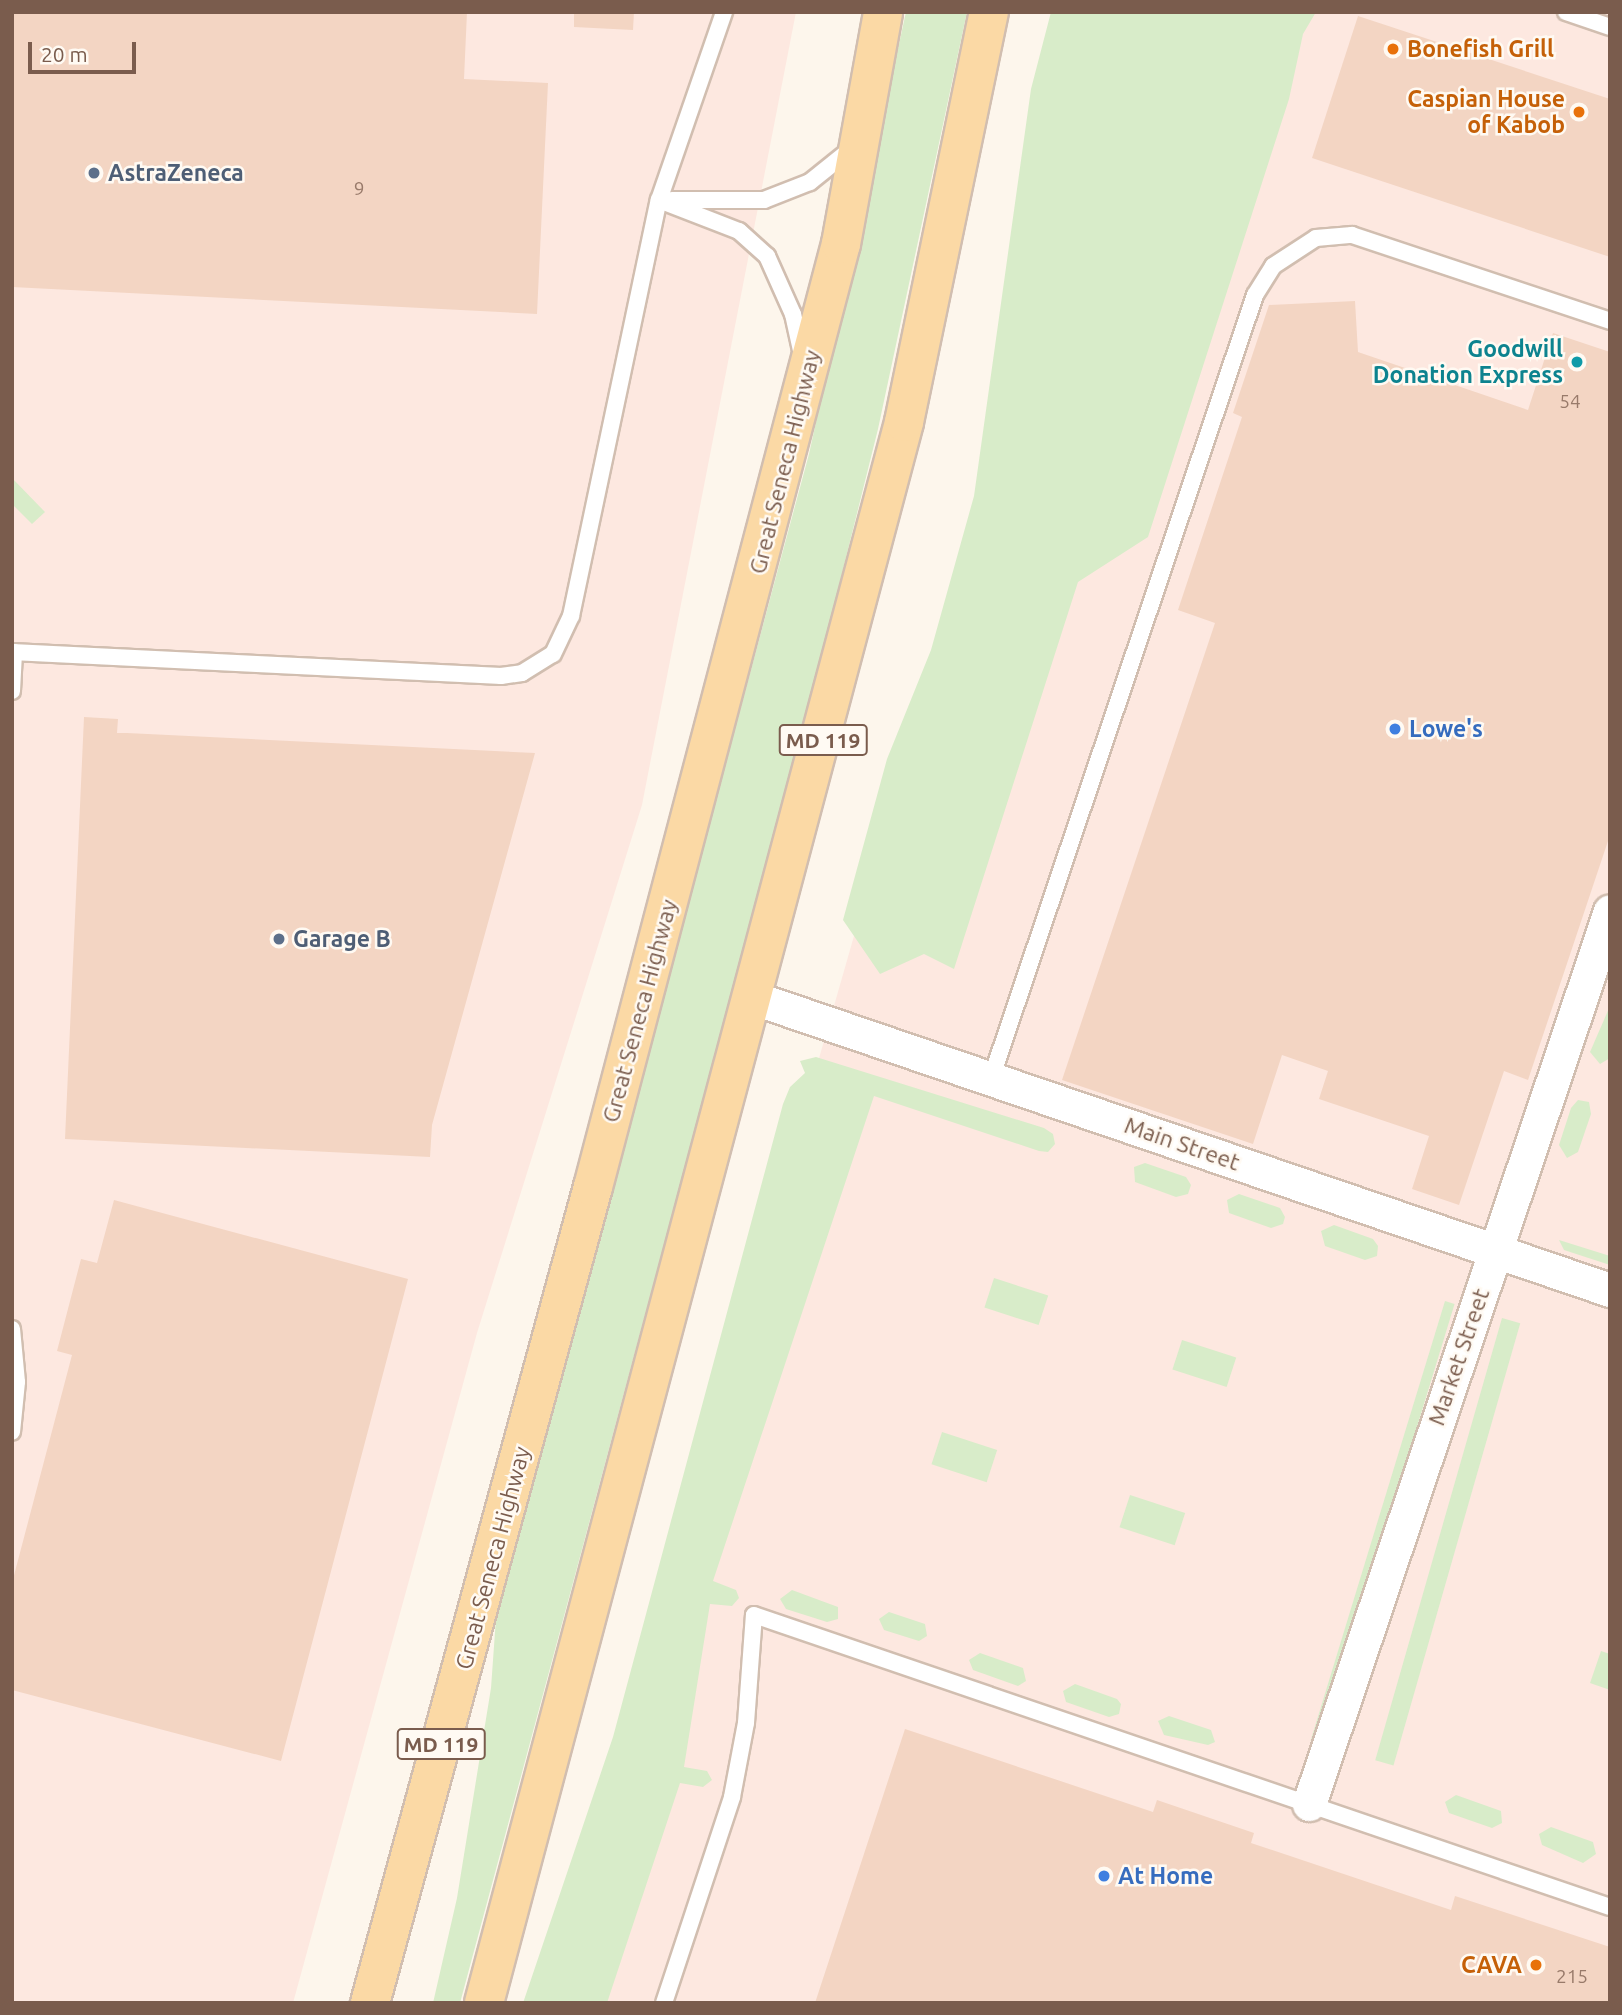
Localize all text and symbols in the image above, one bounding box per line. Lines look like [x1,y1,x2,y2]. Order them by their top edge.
scale bar [32,28,140,72]
place label: Bonefish Grill [1407,35,1554,63]
marker: Bonefish Grill [1385,41,1401,57]
text: 20 m [41,42,88,66]
place label: Caspian House of Kabob [1407,85,1565,139]
marker: Caspian House of Kabob [1571,104,1587,120]
place label: AstraZeneca [108,159,244,187]
marker: AstraZeneca [86,165,102,181]
house number: 9 [354,178,364,200]
place label: Goodwill Donation Express [1373,335,1563,389]
street label: Great Seneca Highway [744,347,826,577]
marker: Goodwill Donation Express [1569,354,1585,370]
house number: 54 [1559,391,1581,413]
place label: Lowe's [1409,715,1483,743]
marker: Lowe's [1387,721,1403,737]
road number: MD 119 [778,722,868,758]
street label: Great Seneca Highway [597,896,683,1126]
place label: Garage B [293,925,391,953]
marker: Garage B [271,931,287,947]
street label: Main Street [1121,1111,1243,1177]
street label: Market Street [1423,1285,1495,1429]
street label: Great Seneca Highway [450,1443,536,1673]
road number: MD 119 [396,1726,486,1762]
place label: At Home [1118,1862,1213,1890]
marker: At Home [1096,1868,1112,1884]
place label: CAVA [1461,1951,1522,1979]
marker: CAVA [1528,1957,1544,1973]
house number: 215 [1556,1966,1588,1988]

